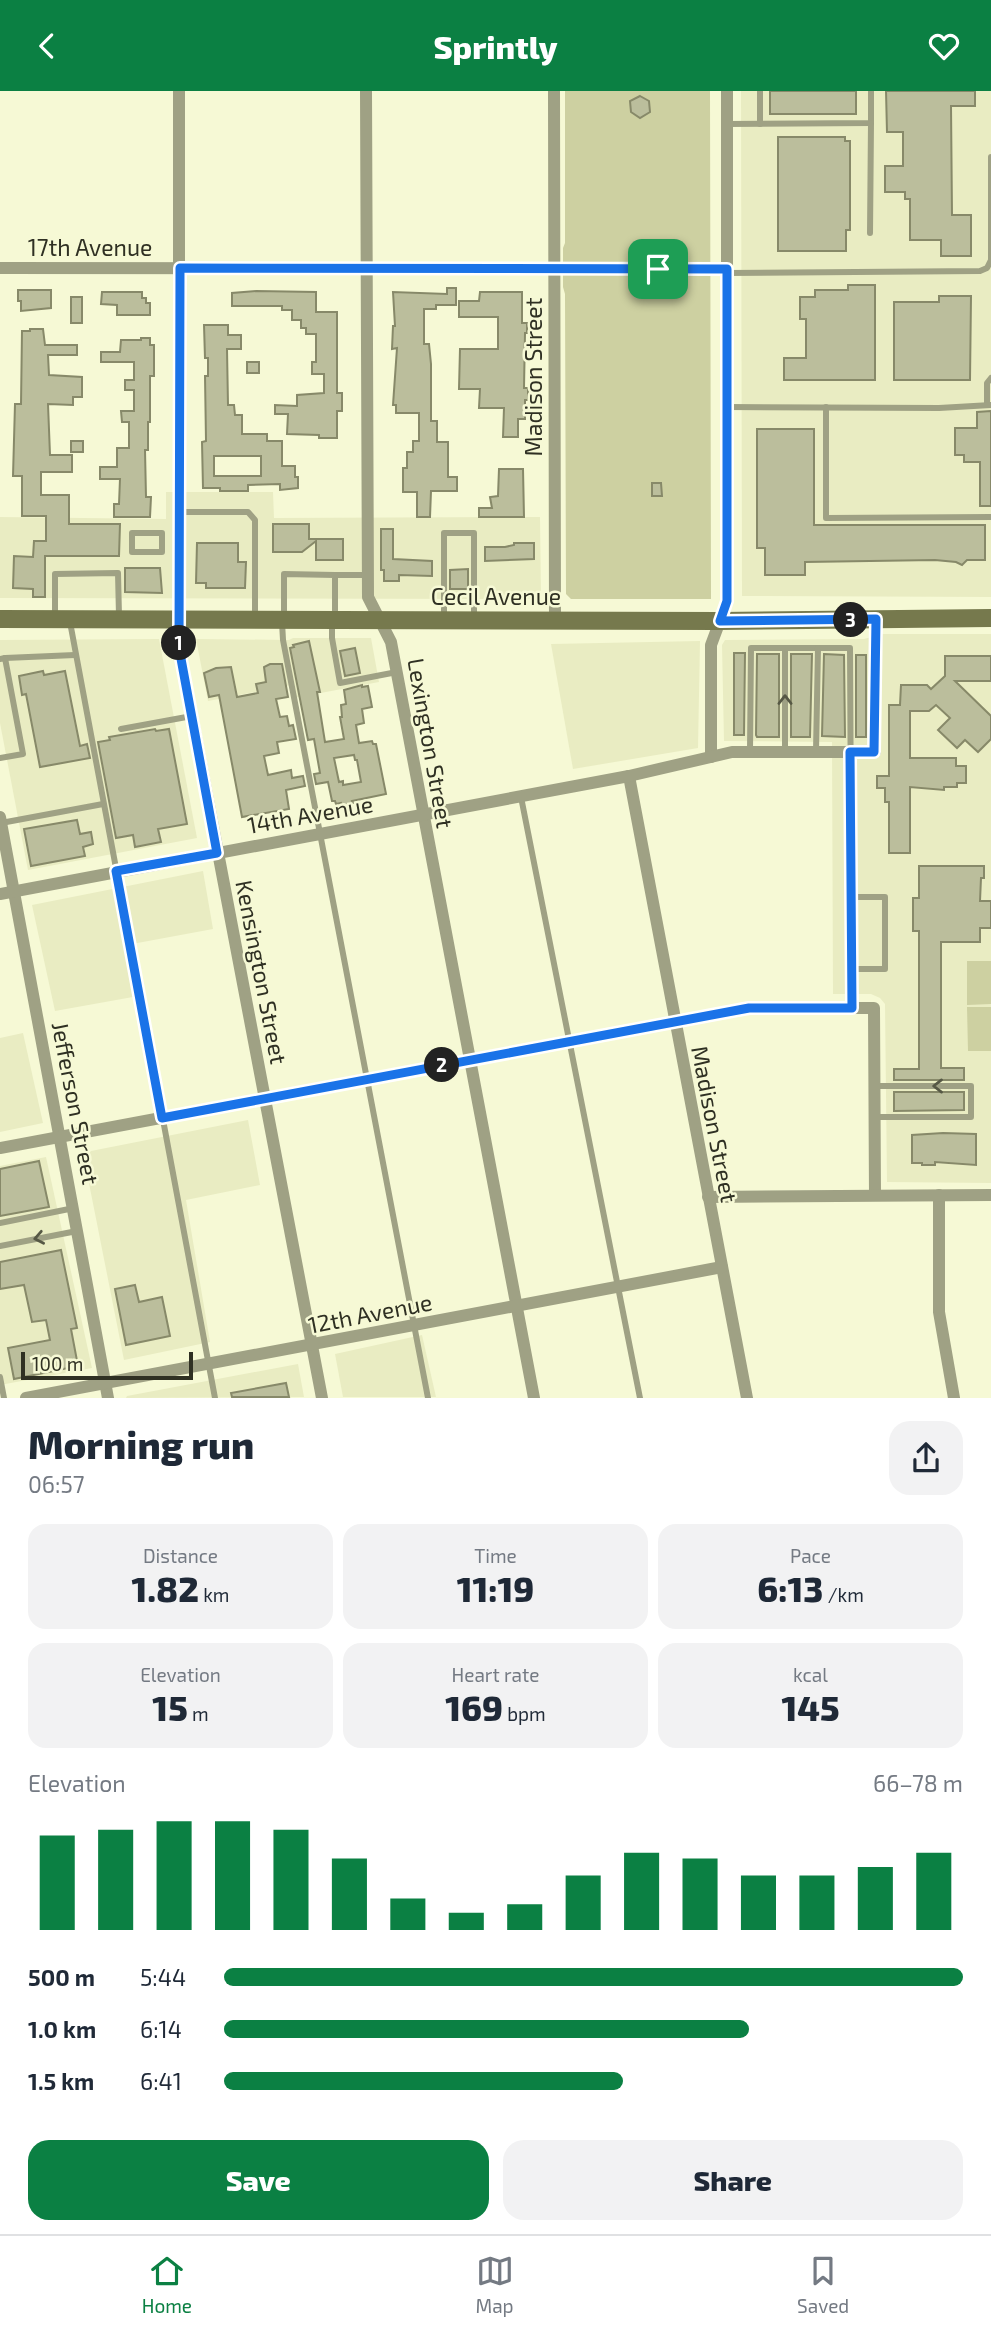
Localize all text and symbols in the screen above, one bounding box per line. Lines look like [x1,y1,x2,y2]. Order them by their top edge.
icon: back [28,27,66,65]
text: Sprintly [433,27,558,65]
icon: heart [925,27,963,65]
street label: 17th Avenue [28,233,152,261]
pin [628,239,688,299]
icon: arrive [639,250,677,288]
street label: Madison Street [519,297,547,456]
street label: Cecil Avenue [431,582,561,610]
pin: 3 [834,603,868,637]
text: 3 [845,608,856,631]
pin: 1 [162,625,196,661]
text: 1 [174,631,183,654]
street label: Lexington Street [402,656,460,831]
one-way arrow [777,694,793,705]
street label: 14th Avenue [245,789,375,839]
street label: Kensington Street [230,878,294,1067]
street label: Jefferson Street [47,1019,106,1187]
street label: Madison Street [686,1043,744,1205]
pin: 2 [424,1047,460,1083]
text: 2 [436,1053,447,1076]
one-way arrow [933,1078,943,1094]
one-way arrow [33,1230,45,1245]
street label: 12th Avenue [306,1287,434,1339]
scale bar [21,1349,192,1380]
text: 100 m [32,1352,83,1375]
text: Morning run [28,1421,254,1467]
button: share [889,1421,963,1495]
text: 06:57 [28,1470,85,1498]
text: Distance [143,1544,218,1567]
text: Time [474,1544,517,1567]
text: Pace [790,1544,831,1567]
text: 1.82 [132,1567,199,1609]
text: 11:19 [457,1567,534,1609]
text: 6:13 [757,1567,823,1609]
text: km [199,1583,229,1606]
text: /km [823,1583,864,1606]
text: Elevation [140,1663,221,1686]
text: Heart rate [452,1663,539,1686]
text: kcal [793,1663,828,1686]
text: 15 [152,1686,188,1728]
text: 169 [445,1686,503,1728]
text: 145 [781,1686,840,1728]
text: m [188,1702,209,1725]
text: bpm [503,1702,546,1725]
text: Elevation [28,1769,126,1797]
text: 66–78 m [873,1769,963,1797]
text: 500 m [28,1963,95,1991]
text: 5:44 [140,1963,186,1991]
text: 1.0 km [28,2015,96,2043]
text: 6:14 [140,2015,182,2043]
text: 1.5 km [28,2067,94,2095]
text: 6:41 [140,2067,182,2095]
button: Save [28,2140,489,2220]
button: Share [503,2140,963,2220]
tab: Home [142,2252,192,2317]
tab: Map [476,2252,514,2317]
tab: Saved [797,2252,849,2317]

